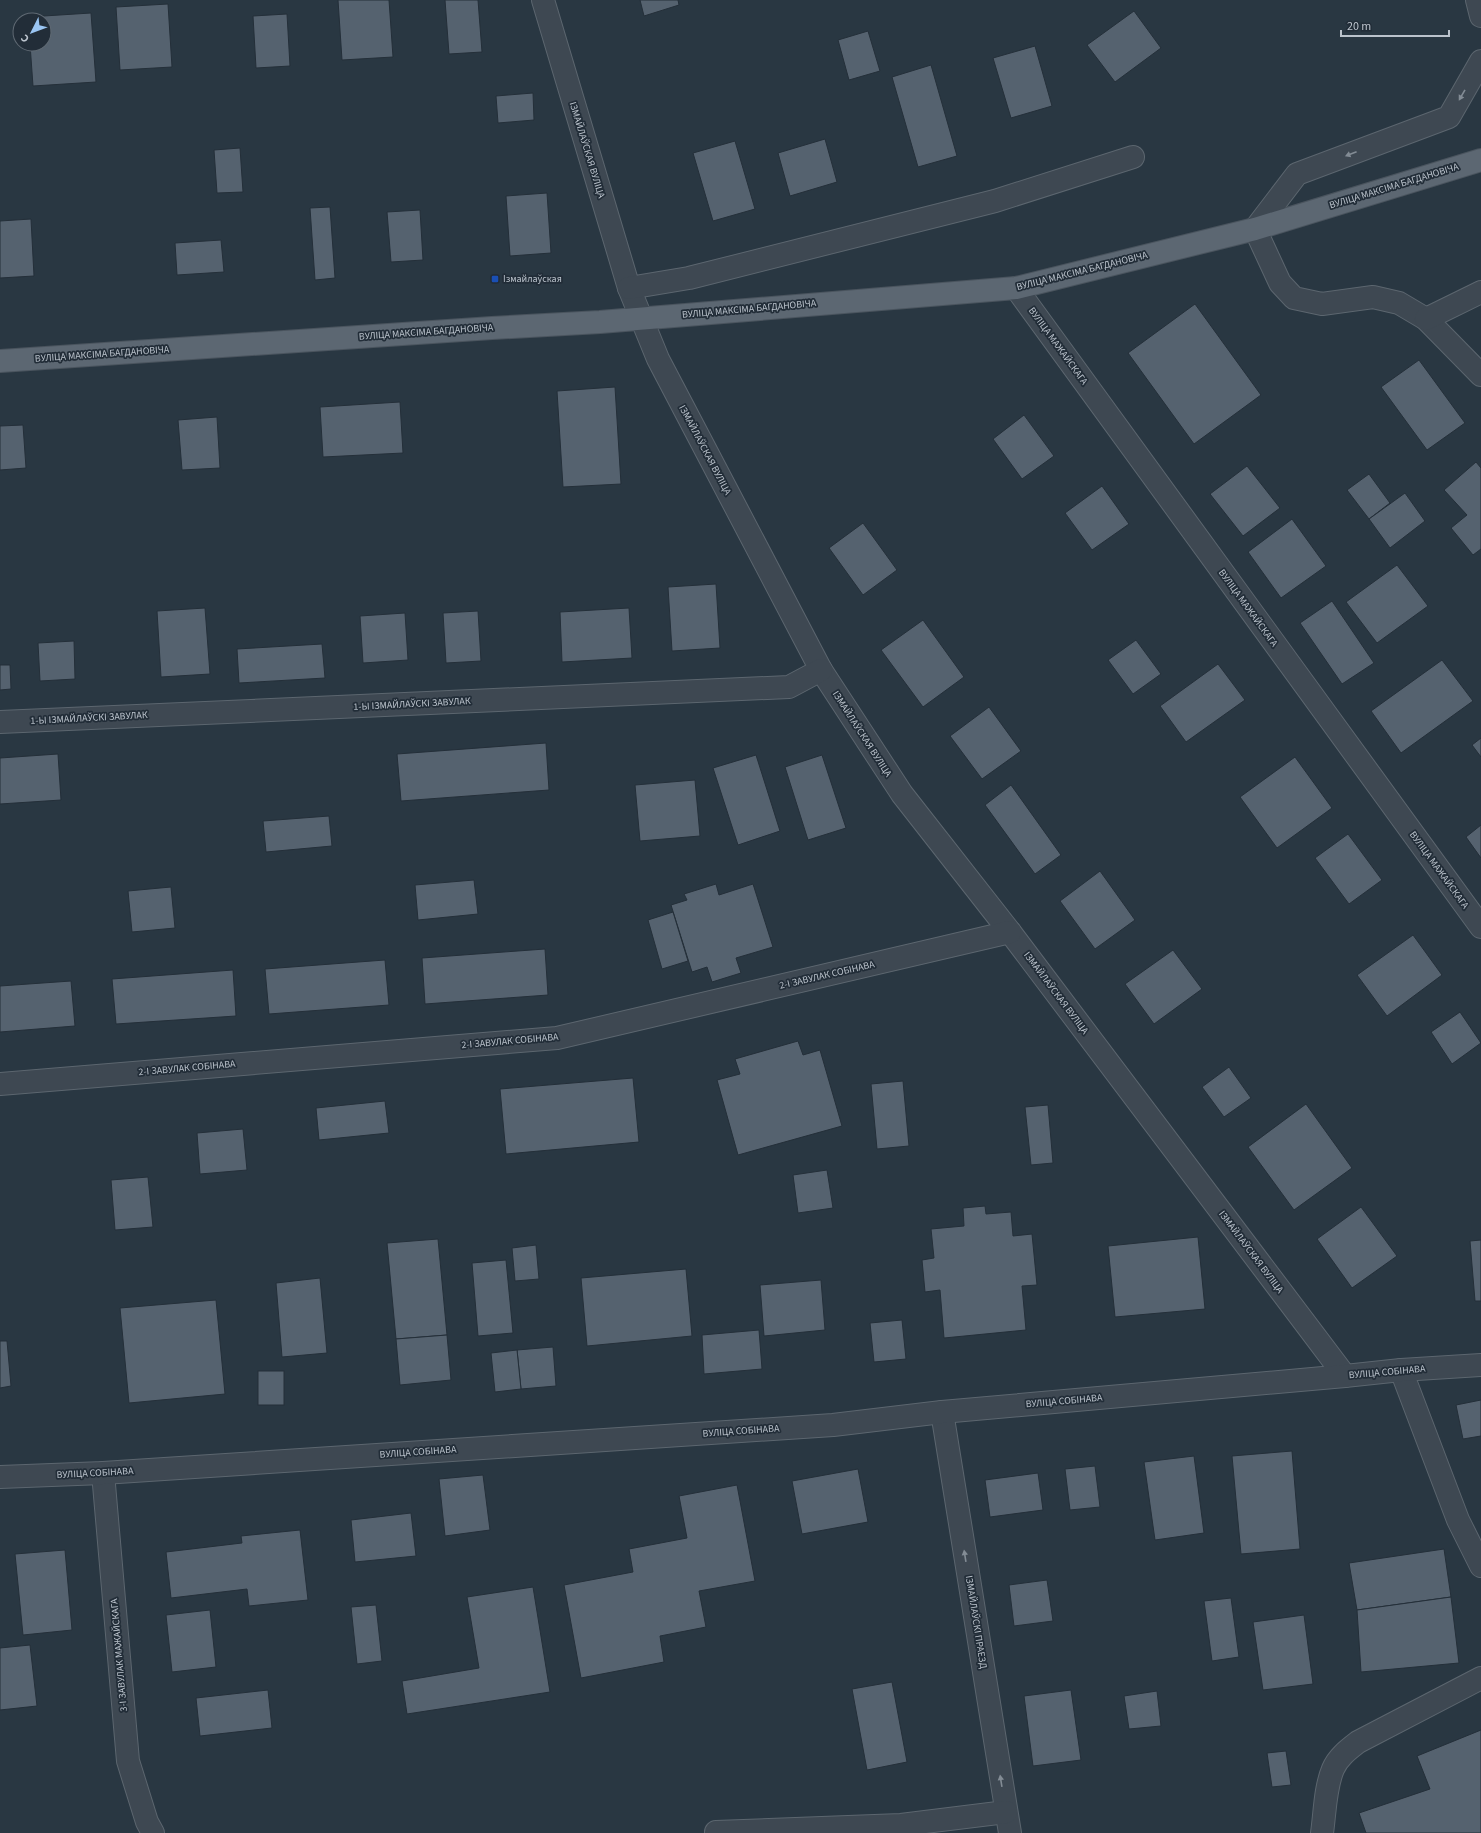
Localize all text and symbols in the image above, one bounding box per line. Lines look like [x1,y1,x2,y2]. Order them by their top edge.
north arrow [12,12,52,52]
scale bar [1341,12,1449,38]
text: 20 m [1347,18,1371,35]
text: С [17,31,33,46]
one-way arrow [1458,89,1465,101]
street label: ІЗМАЙЛАЎСКАЯ ВУЛІЦА [566,100,609,200]
one-way arrow [1345,151,1357,157]
street label: ВУЛІЦА МАКСІМА БАГДАНОВІЧА [1328,159,1461,212]
street label: ВУЛІЦА МАКСІМА БАГДАНОВІЧА [1015,248,1150,294]
place label: Ізмайлаўская [503,272,562,286]
marker: Ізмайлаўская [490,274,500,284]
street label: ВУЛІЦА МАКСІМА БАГДАНОВІЧА [681,296,817,322]
street label: ВУЛІЦА МАЖАЙСКАГА [1025,304,1091,388]
street label: ВУЛІЦА МАКСІМА БАГДАНОВІЧА [358,320,494,344]
street label: ВУЛІЦА МАКСІМА БАГДАНОВІЧА [34,342,170,366]
street label: ІЗМАЙЛАЎСКАЯ ВУЛІЦА [675,402,735,498]
street label: ВУЛІЦА МАЖАЙСКАГА [1215,566,1281,650]
street label: ІЗМАЙЛАЎСКАЯ ВУЛІЦА [829,688,895,780]
street label: 1-Ы ІЗМАЙЛАЎСКІ ЗАВУЛАК [353,694,471,714]
street label: 1-Ы ІЗМАЙЛАЎСКІ ЗАВУЛАК [30,708,148,728]
street label: ВУЛІЦА МАЖАЙСКАГА [1406,828,1472,912]
street label: ІЗМАЙЛАЎСКАЯ ВУЛІЦА [1020,949,1092,1038]
street label: 2-І ЗАВУЛАК СОБІНАВА [778,957,877,993]
street label: 2-І ЗАВУЛАК СОБІНАВА [461,1030,560,1052]
street label: 2-І ЗАВУЛАК СОБІНАВА [138,1057,237,1079]
street label: ІЗМАЙЛАЎСКАЯ ВУЛІЦА [1215,1208,1287,1297]
street label: ВУЛІЦА СОБІНАВА [1348,1362,1426,1382]
street label: ВУЛІЦА СОБІНАВА [1025,1391,1103,1411]
street label: ВУЛІЦА СОБІНАВА [702,1421,780,1441]
street label: ВУЛІЦА СОБІНАВА [379,1442,457,1462]
street label: ВУЛІЦА СОБІНАВА [56,1464,134,1482]
one-way arrow [962,1550,968,1562]
street label: ІЗМАЙЛАЎСКІ ПРАЕЗД [962,1574,990,1670]
street label: 3-І ЗАВУЛАК МАЖАЙСКАГА [107,1597,131,1712]
one-way arrow [998,1775,1004,1787]

